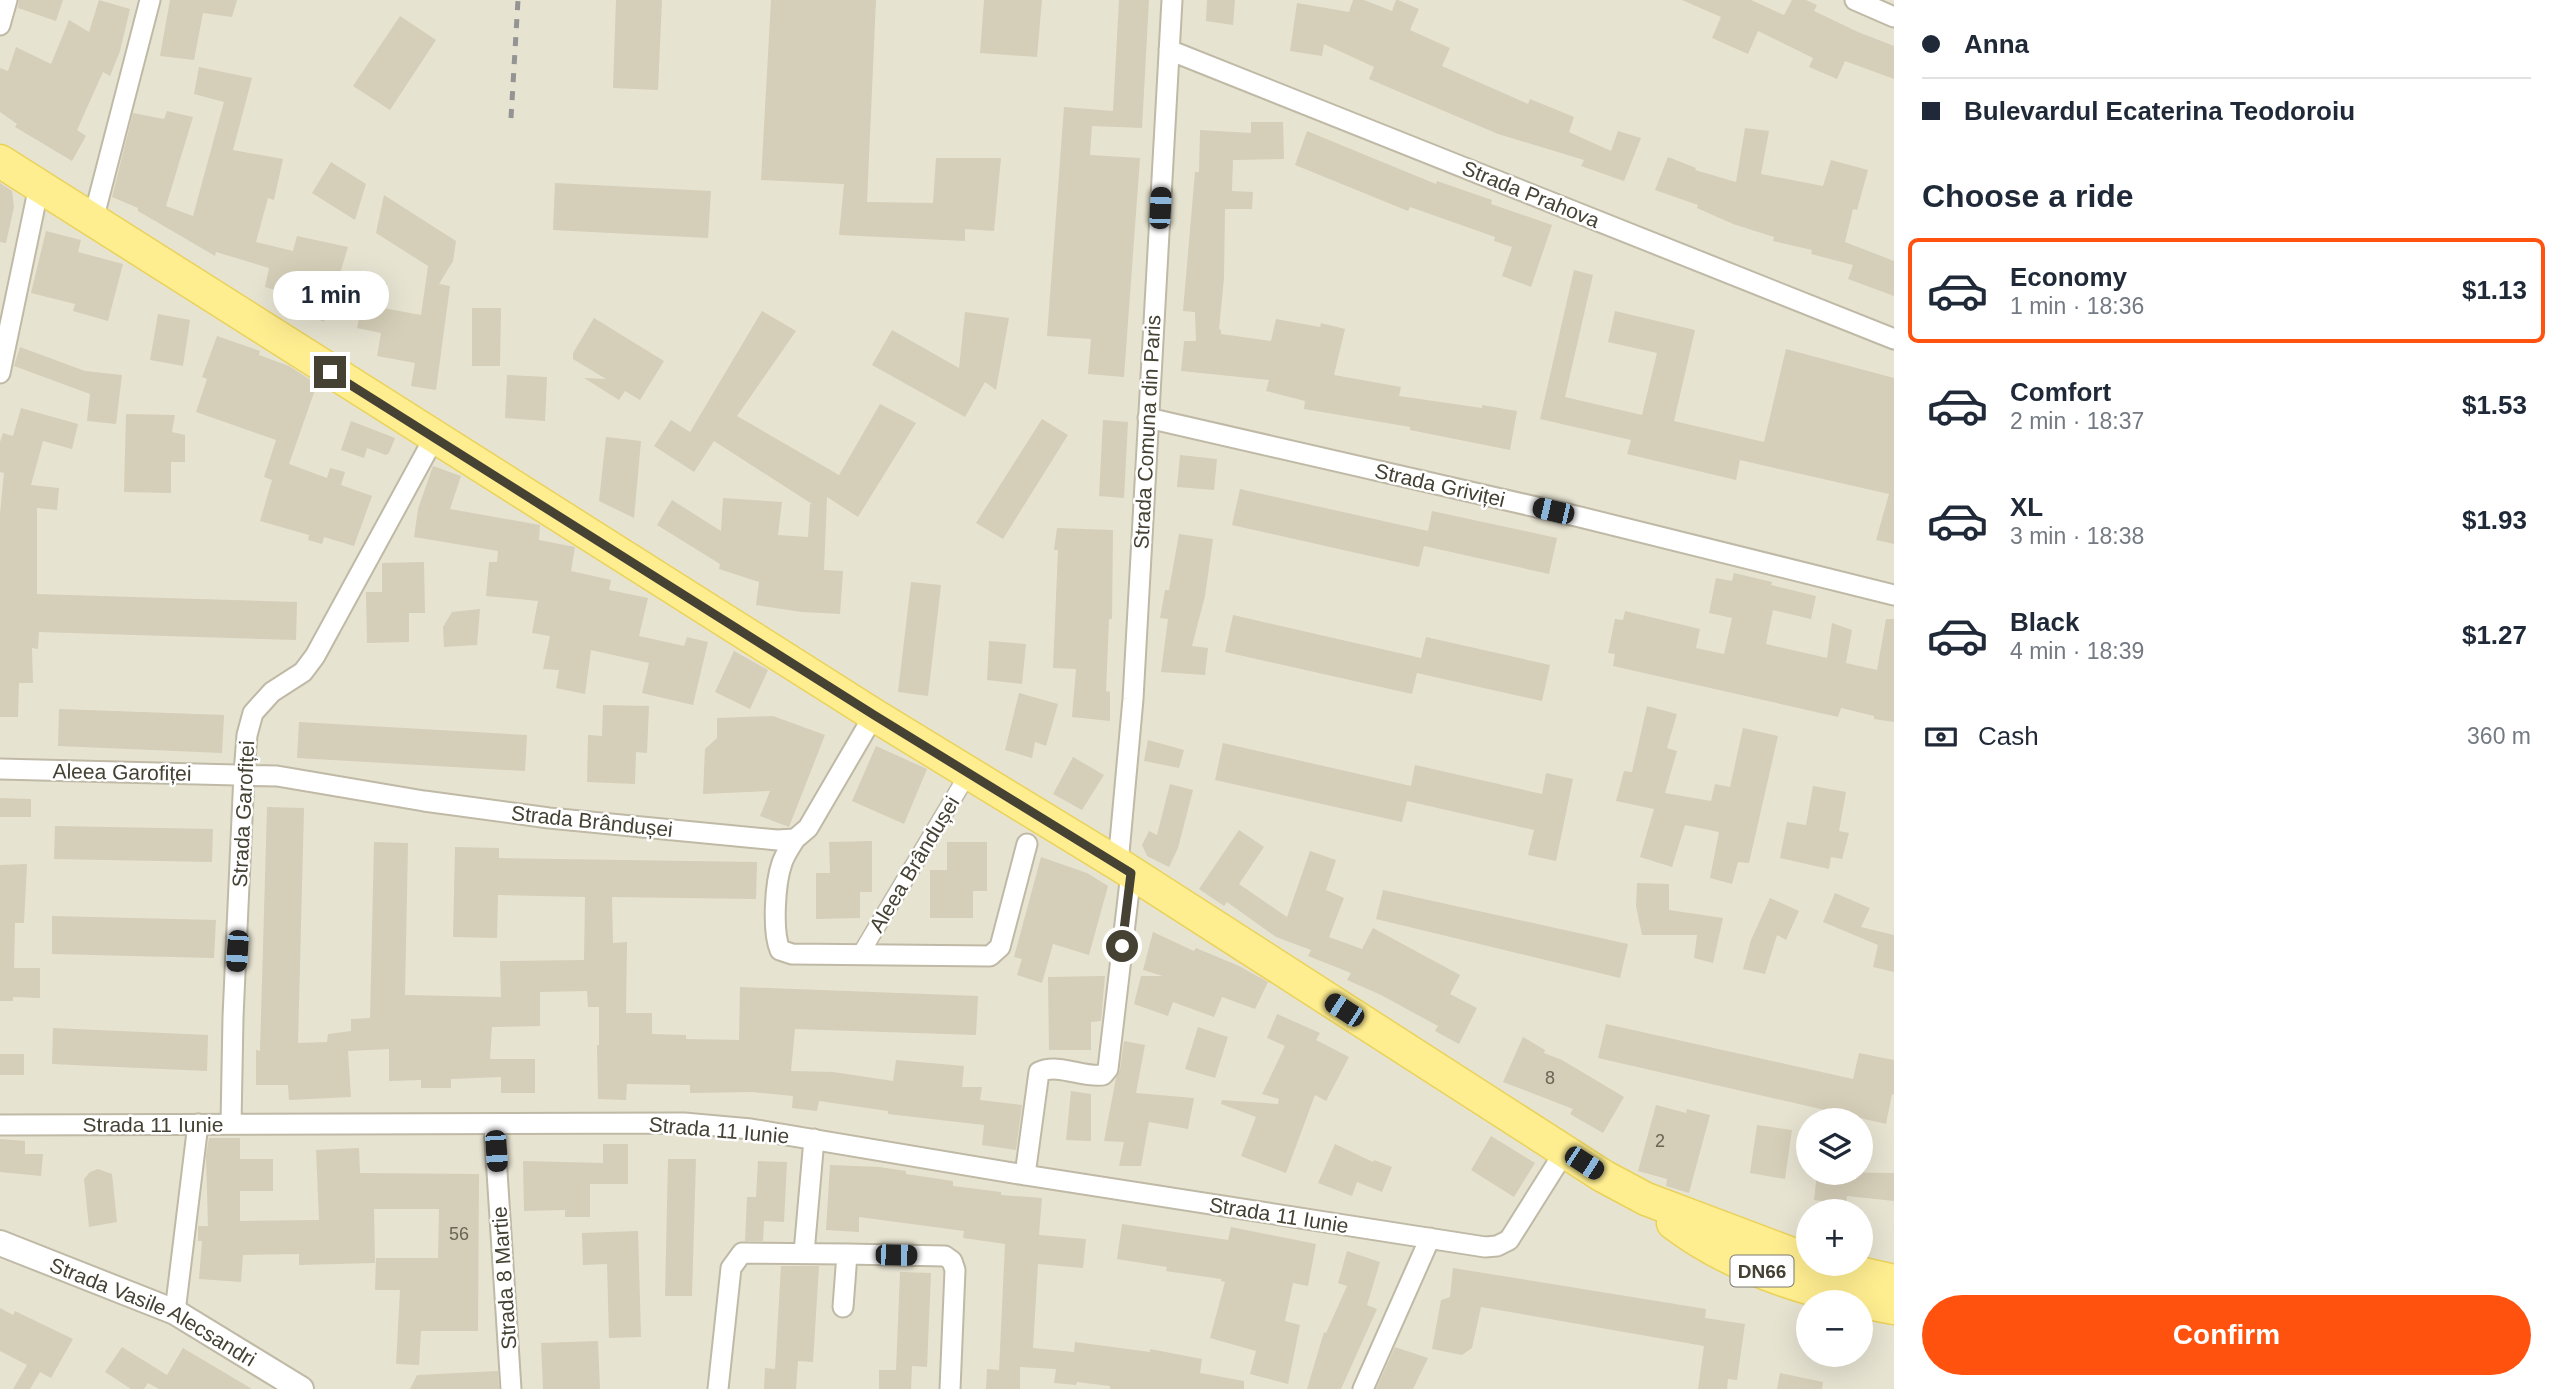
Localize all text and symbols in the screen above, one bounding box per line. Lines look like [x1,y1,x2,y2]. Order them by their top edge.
text: Anna [1964,29,2029,59]
text: Bulevardul Ecaterina Teodoroiu [1964,96,2355,126]
street label: Strada Prahova [1459,156,1603,232]
text: Choose a ride [1922,178,2134,214]
car [1149,186,1172,230]
icon: car [1926,259,1989,322]
text: Economy [2010,262,2127,292]
callout: 1 min [272,270,388,320]
text: $1.13 [2462,275,2527,305]
text: 1 min [301,282,361,308]
text: 1 min · 18:36 [2010,293,2144,319]
street label: Strada Comuna din Paris [1129,314,1165,550]
route end [314,356,346,388]
icon: car [1926,374,1989,437]
text: Comfort [2010,377,2111,407]
text: $1.53 [2462,390,2527,420]
text: 2 min · 18:37 [2010,408,2144,434]
street label: Strada Griviței [1373,459,1507,511]
icon: car [1926,489,1989,552]
text: XL [2010,492,2043,522]
car [1531,496,1576,526]
text: $1.93 [2462,505,2527,535]
text: 3 min · 18:38 [2010,523,2144,549]
icon: car [1926,604,1989,667]
text: Black [2010,607,2079,637]
text: $1.27 [2462,620,2527,650]
text: 4 min · 18:39 [2010,638,2144,664]
icon: cash [1922,718,1960,756]
text: Cash [1978,721,2039,751]
text: 360 m [2467,723,2531,749]
street label: Strada Garofiței [228,740,258,888]
street label: Aleea Garofiței [52,759,192,785]
street label: Aleea Brândușei [864,792,964,936]
street label: Strada Brândușei [510,801,674,841]
car [226,929,249,973]
route start [1106,930,1138,962]
car [1321,990,1368,1030]
house number: 8 [1545,1068,1555,1088]
map controls [1796,1108,1873,1367]
button: layers [1796,1108,1873,1185]
street label: Strada 11 Iunie [648,1112,790,1148]
street label: Strada 11 Iunie [83,1113,223,1136]
car [485,1129,508,1173]
house number: 2 [1655,1131,1665,1151]
car [1561,1143,1608,1183]
street label: Strada 11 Iunie [1208,1193,1350,1237]
button: + [1796,1199,1873,1276]
street label: Strada 8 Martie [488,1206,520,1350]
house number: 56 [449,1224,469,1244]
car [875,1244,918,1266]
street label: Strada Vasile Alecsandri [47,1252,260,1370]
road number: DN66 [1730,1256,1794,1287]
button: − [1796,1290,1873,1367]
button: Confirm [1922,1295,2531,1375]

